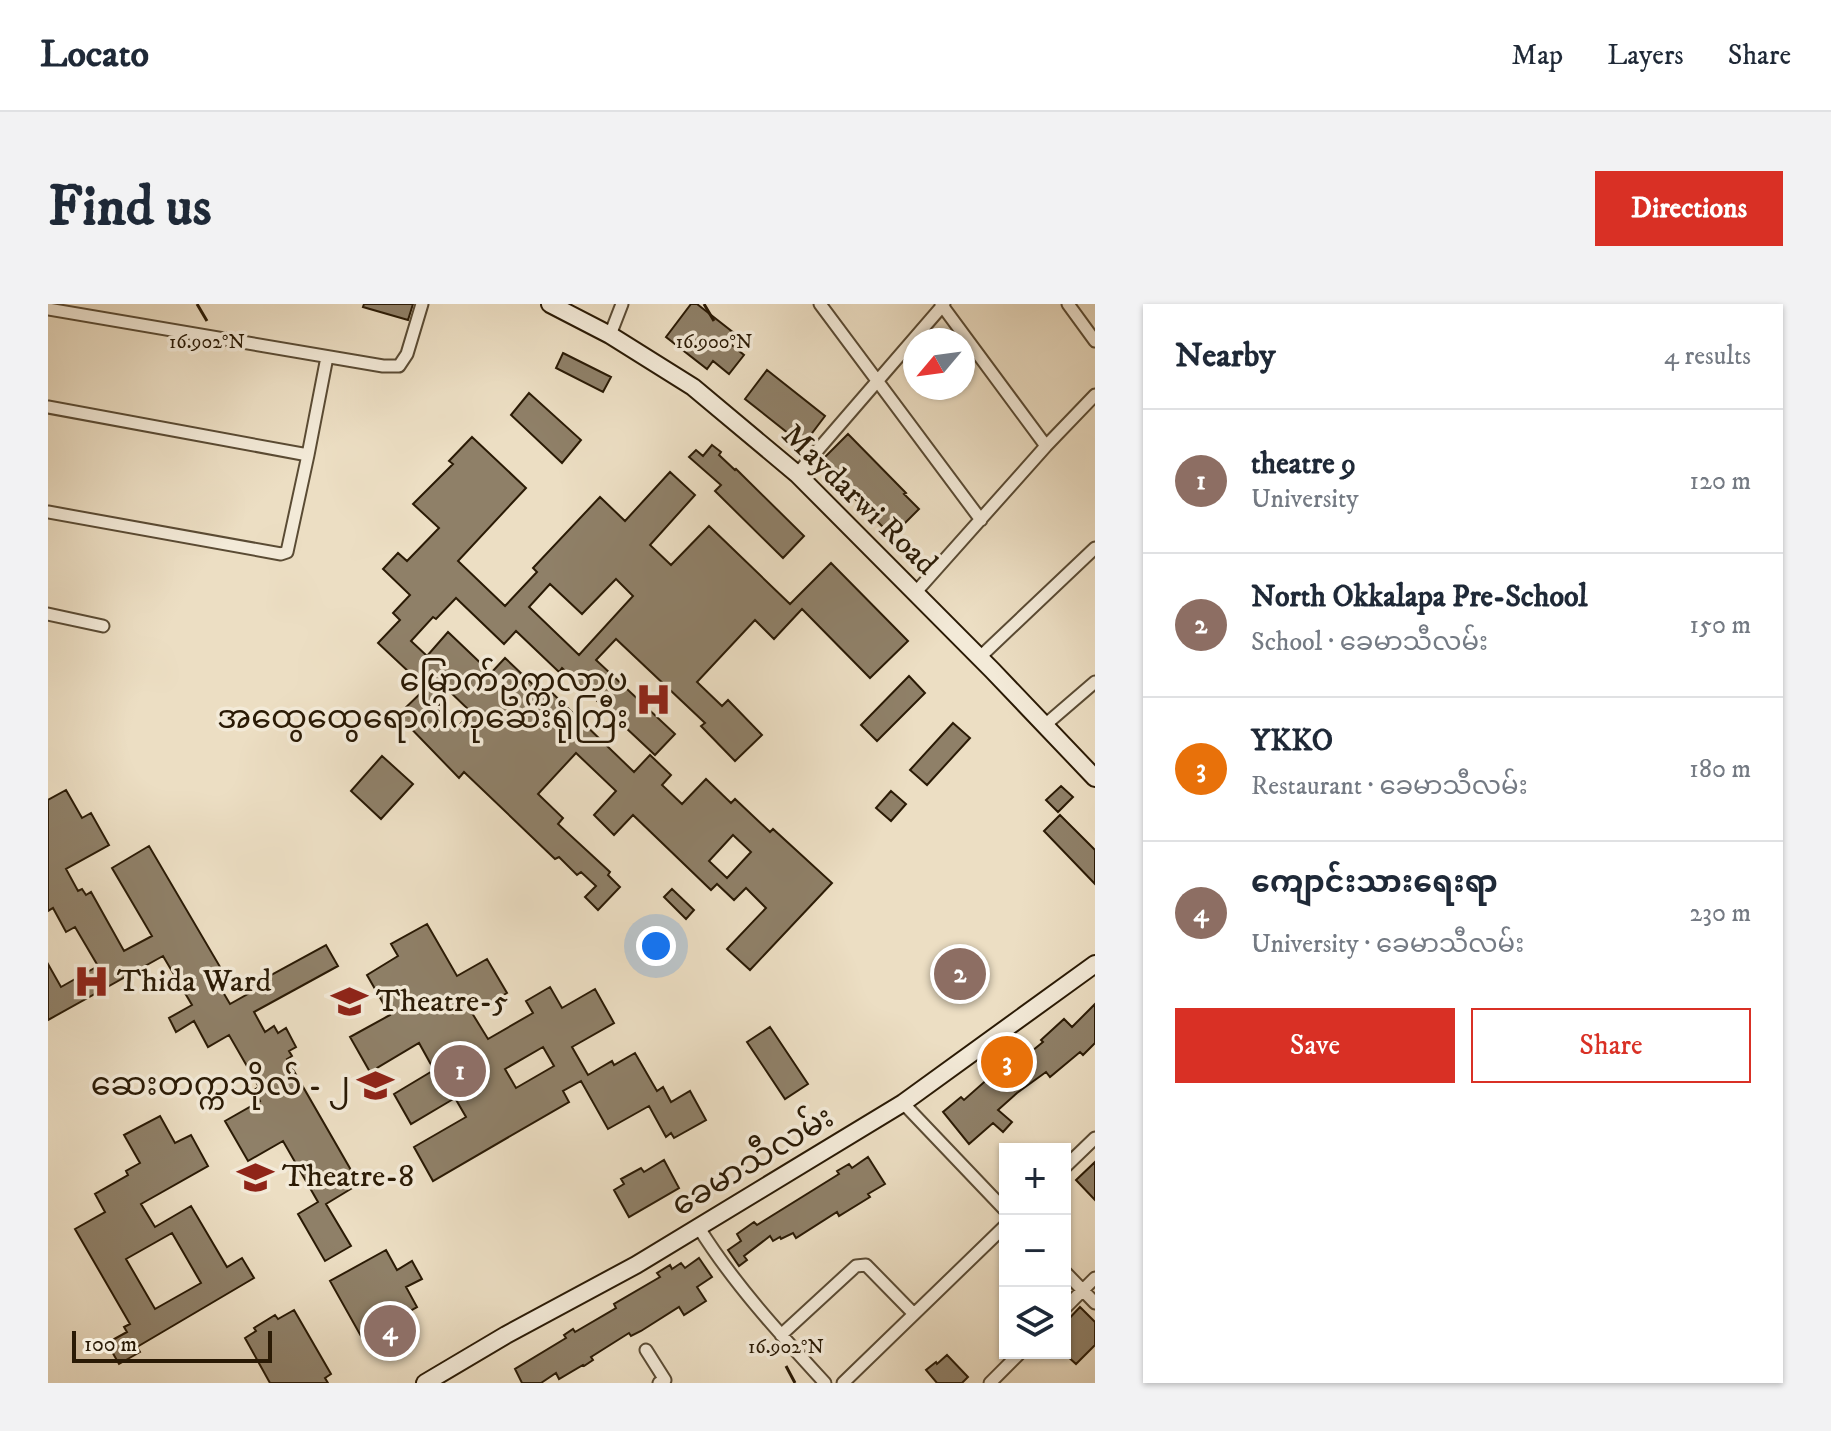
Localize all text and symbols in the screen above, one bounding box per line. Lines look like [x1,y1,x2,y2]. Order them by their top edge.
text: Locato [40,31,149,79]
text: Map [1512,38,1563,73]
text: Layers [1607,38,1684,73]
text: Share [1728,38,1791,73]
button: Directions [1595,171,1783,246]
text: Find us [48,173,212,243]
north arrow [903,328,975,400]
text: 16.902°N [169,330,245,355]
text: 16.900°N [676,330,752,355]
text: Nearby [1175,335,1276,377]
text: 4 results [1664,340,1751,373]
street label: Maydarwi Road [773,416,945,584]
text: theatre 9 [1251,446,1356,483]
text: 1 [1196,465,1206,498]
text: 120 m [1690,465,1751,498]
text: University [1251,483,1359,516]
text: North Okkalapa Pre-School [1251,579,1588,616]
text: 2 [1195,609,1207,642]
text: 150 m [1690,609,1751,642]
text: School · ခေမာသီလမ်း [1251,626,1488,659]
place label: မြောက်ဥက္ကလာပ အထွေထွေရောဂါကုဆေးရုံကြီး [217,657,628,743]
hospital icon: မြောက်ဥက္ကလာပ အထွေထွေရောဂါကုဆေးရုံကြီး [635,681,673,719]
text: YKKO [1251,723,1333,760]
text: 3 [1196,753,1206,786]
text: 180 m [1689,753,1751,786]
text: Restaurant · ခေမာသီလမ်း [1251,770,1528,803]
text: ကျောင်းသားရေးရာ [1251,865,1498,902]
text: 4 [1194,897,1208,930]
text: 230 m [1689,897,1751,930]
your location [636,926,676,966]
text: University · ခေမာသီလမ်း [1251,928,1524,961]
pin: 2 [934,944,986,1004]
place label: Thida Ward [117,962,272,1002]
hospital icon: Thida Ward [72,963,110,1001]
place label: Theatre-5 [376,982,508,1022]
school or university icon: Theatre-5 [331,983,369,1021]
button: Save [1175,1008,1455,1083]
button: Share [1471,1008,1751,1083]
pin: 3 [981,1032,1033,1092]
pin: 1 [434,1041,486,1101]
place label: ဆေးတက္ကသိုလ် - ၂ [91,1061,350,1110]
school or university icon: ဆေးတက္ကသိုလ် - ၂ [357,1067,395,1105]
street label: ခေမာသီလမ်း [662,1094,841,1226]
map controls [999,1143,1071,1359]
button: + [999,1143,1071,1215]
place label: Theatre-8 [282,1157,414,1197]
school or university icon: Theatre-8 [237,1158,275,1196]
button: − [999,1215,1071,1287]
button: layers [999,1287,1071,1359]
pin: 4 [364,1301,416,1361]
scale bar [72,1327,272,1363]
text: 100 m [84,1331,137,1358]
text: 16.902°N [748,1335,824,1360]

